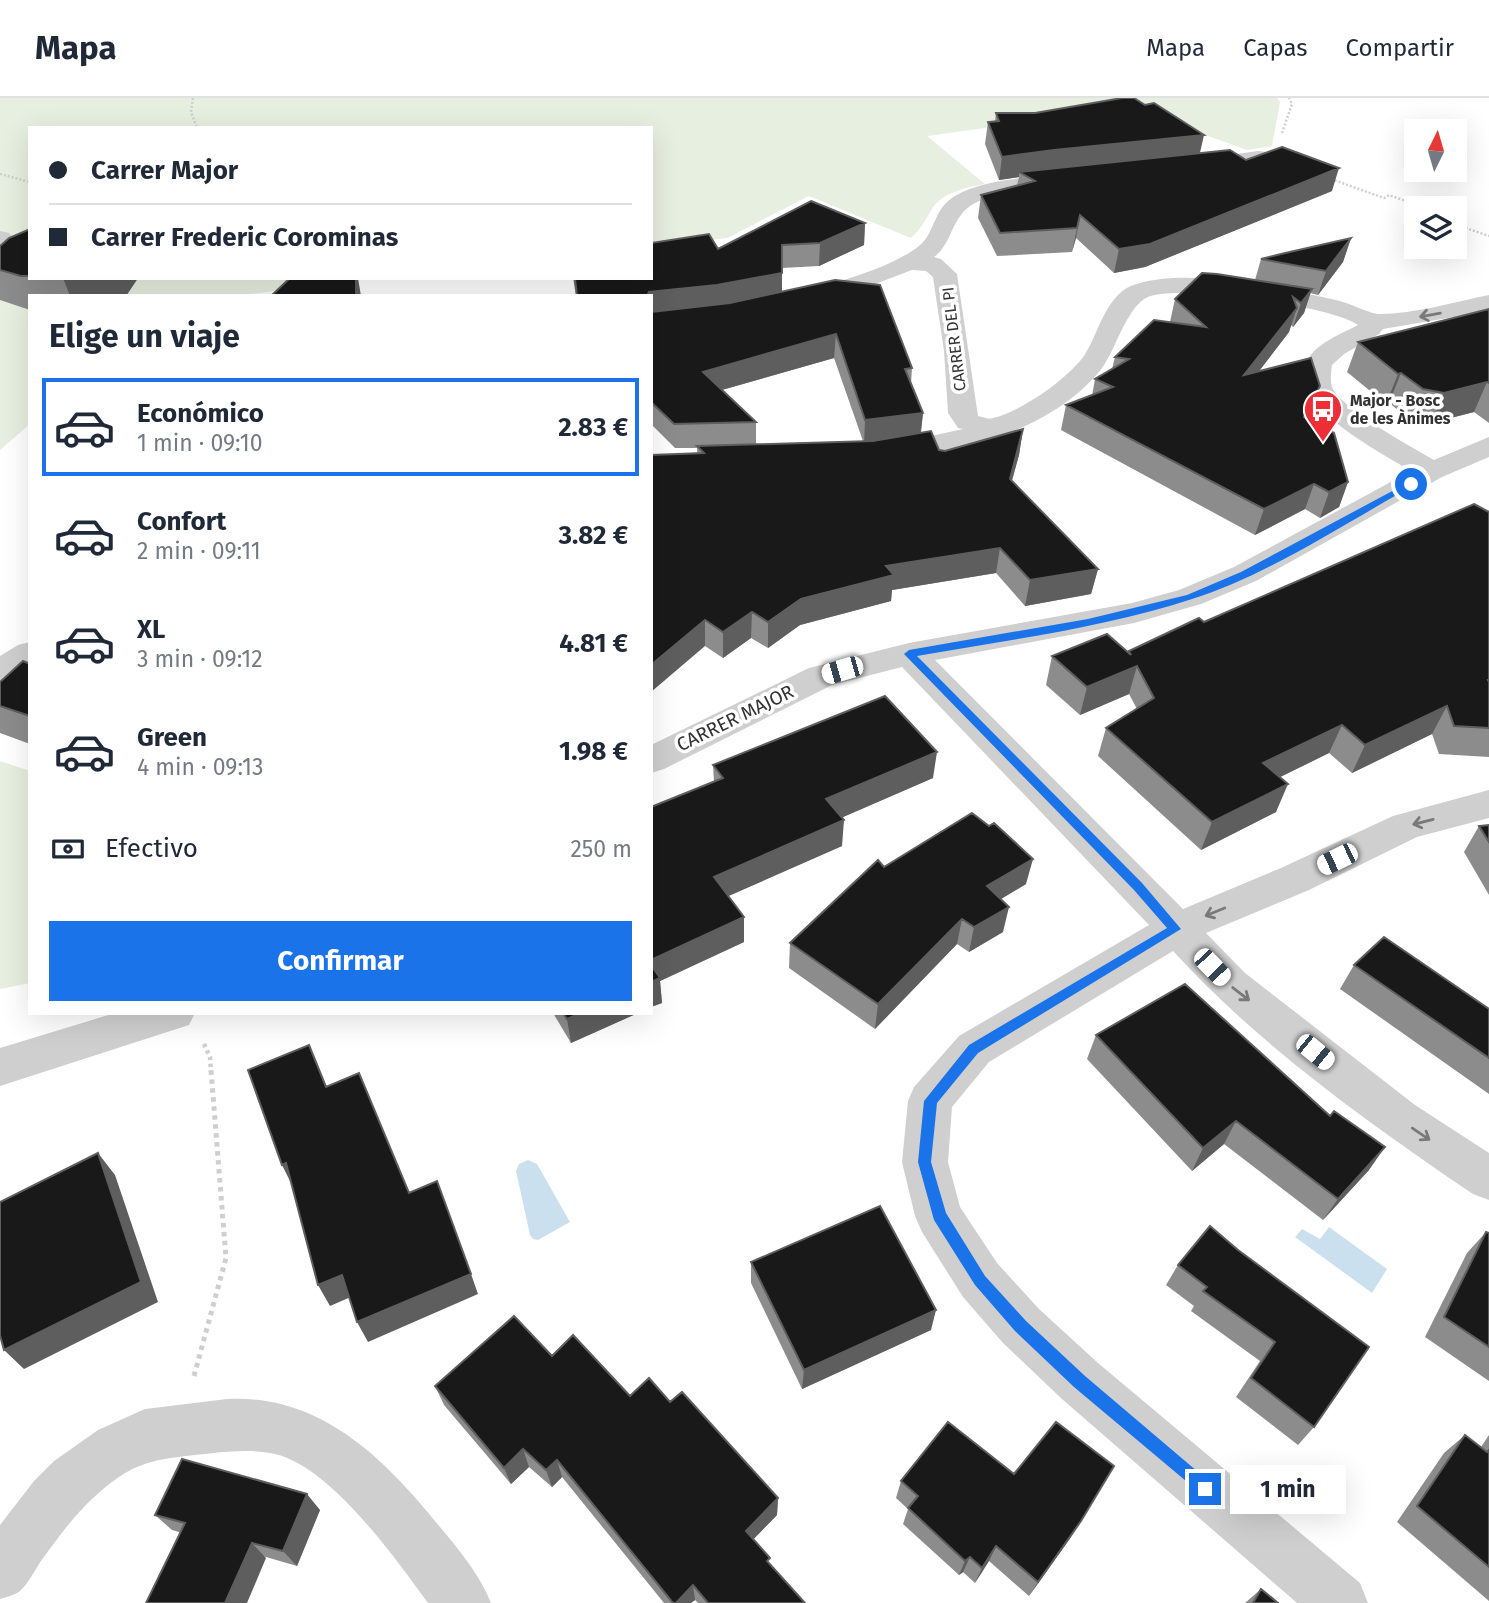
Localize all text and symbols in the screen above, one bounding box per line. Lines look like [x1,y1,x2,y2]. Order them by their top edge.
text: Mapa [35,28,116,68]
text: Mapa [1146,34,1205,62]
text: Capas [1243,34,1307,62]
text: Compartir [1345,34,1454,62]
north arrow [1404,119,1466,182]
map controls [1404,119,1467,259]
text: Carrer Major [91,155,238,186]
button: layers [1404,196,1467,259]
text: Carrer Frederic Corominas [91,222,398,253]
street label: CARRER DEL PI [938,286,970,392]
one-way arrow [1419,309,1442,322]
text: Elige un viaje [49,317,240,355]
bus stop icon: Major - Bosc de les Ànimes [1302,388,1344,443]
place label: Major - Bosc de les Ànimes [1350,391,1451,428]
icon: car [53,396,116,459]
text: Económico [137,398,264,429]
text: 2.83 € [558,412,628,443]
text: 1 min · 09:10 [137,429,263,457]
route start [1395,468,1427,500]
icon: car [53,504,116,567]
text: Confort [137,506,226,537]
text: 3.82 € [558,520,628,551]
text: 2 min · 09:11 [137,537,261,565]
icon: car [53,612,116,675]
text: XL [137,614,165,645]
text: 4.81 € [559,628,628,659]
text: 3 min · 09:12 [137,645,263,673]
car [819,654,866,686]
street label: CARRER MAJOR [673,680,798,756]
icon: car [53,720,116,783]
text: Green [137,722,207,753]
text: 1.98 € [559,736,628,767]
text: 4 min · 09:13 [137,753,263,781]
one-way arrow [1412,816,1435,829]
icon: cash [49,830,87,868]
text: Efectivo [105,833,198,864]
text: 250 m [570,835,632,863]
car [1314,840,1361,878]
one-way arrow [1205,907,1226,920]
button: Confirmar [49,921,632,1001]
car [1190,945,1235,989]
one-way arrow [1231,986,1250,1001]
car [1293,1031,1338,1073]
one-way arrow [1410,1127,1430,1141]
callout: 1 min [1230,1464,1345,1514]
route end [1189,1473,1221,1505]
text: 1 min [1260,1475,1316,1503]

